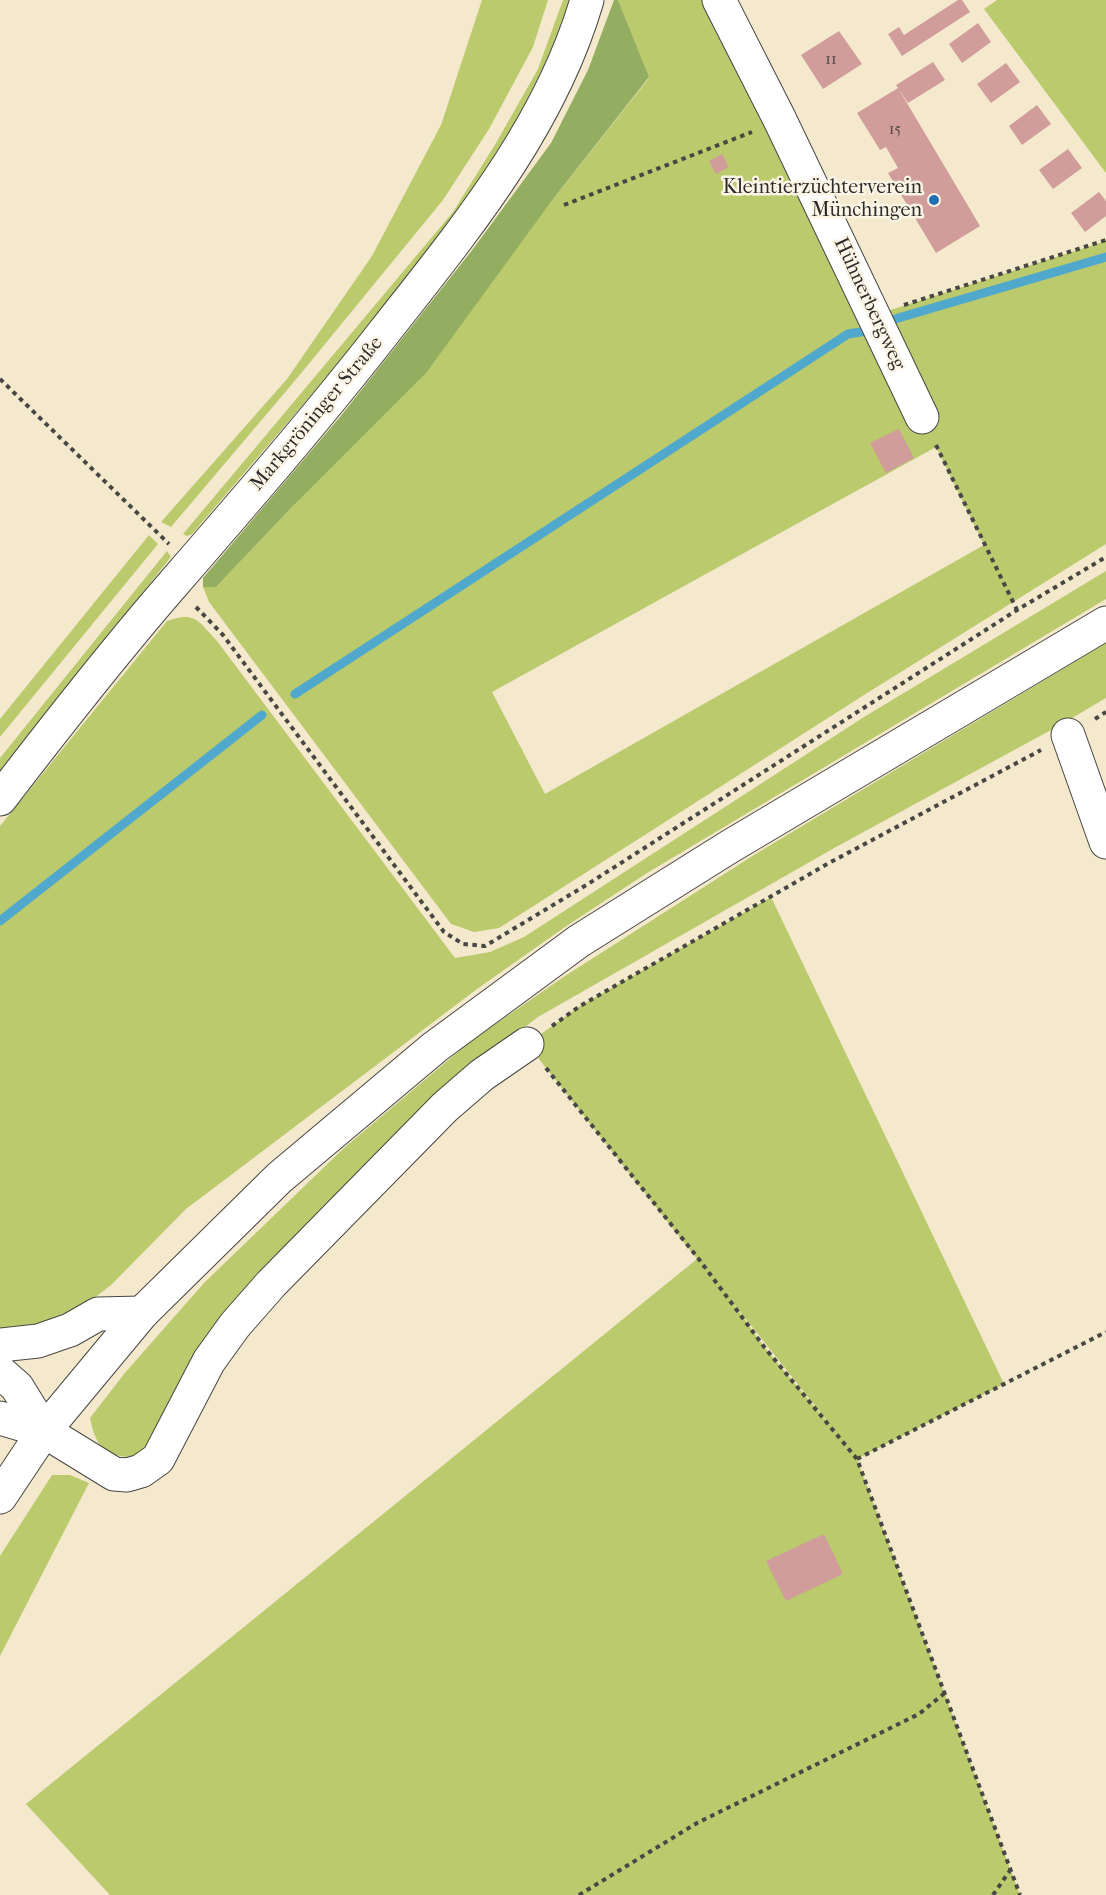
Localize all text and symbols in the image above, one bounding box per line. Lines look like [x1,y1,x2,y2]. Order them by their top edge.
house number: 11 [825,50,837,70]
house number: 15 [889,120,901,140]
place label: Kleintierzüchterverein Münchingen [723,176,922,223]
marker: Kleintierzüchterverein Münchingen [927,193,941,207]
street label: Hühnerbergweg [828,234,910,374]
street label: Markgröninger Straße [246,332,388,496]

